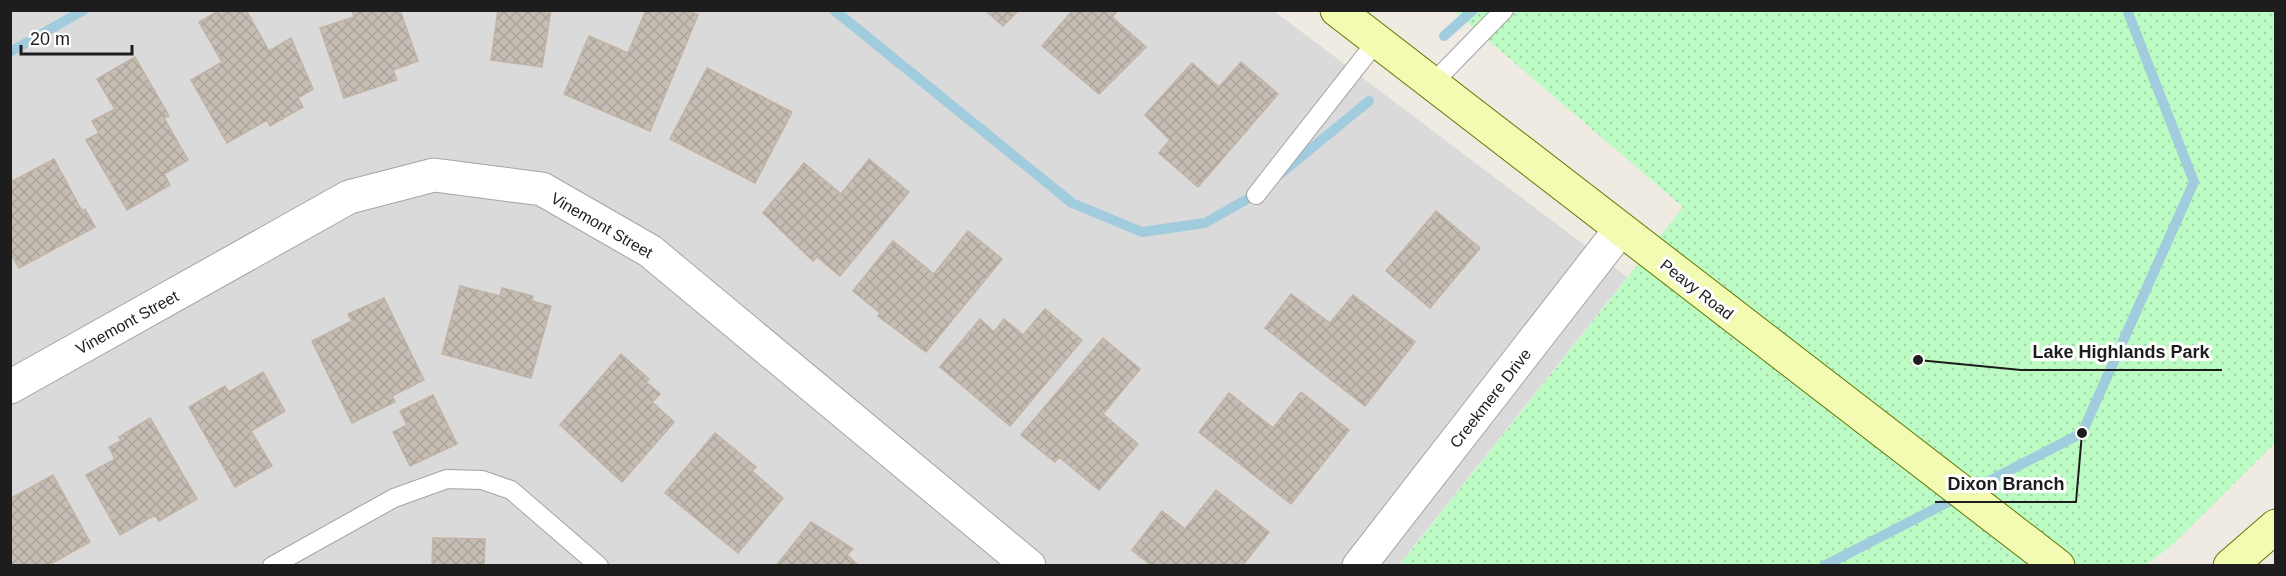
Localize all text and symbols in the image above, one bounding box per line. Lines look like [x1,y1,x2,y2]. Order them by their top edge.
scale bar [21,18,132,56]
text: 20 m [30,29,70,49]
street label: Vinemont Street [548,189,656,262]
street label: Peavy Road [1657,256,1736,323]
street label: Vinemont Street [73,287,182,358]
callout: Lake Highlands Park [2021,334,2222,370]
text: Lake Highlands Park [2032,342,2211,362]
street label: Creekmere Drive [1446,345,1534,451]
callout: Dixon Branch [1935,466,2076,502]
text: Dixon Branch [1947,474,2065,494]

